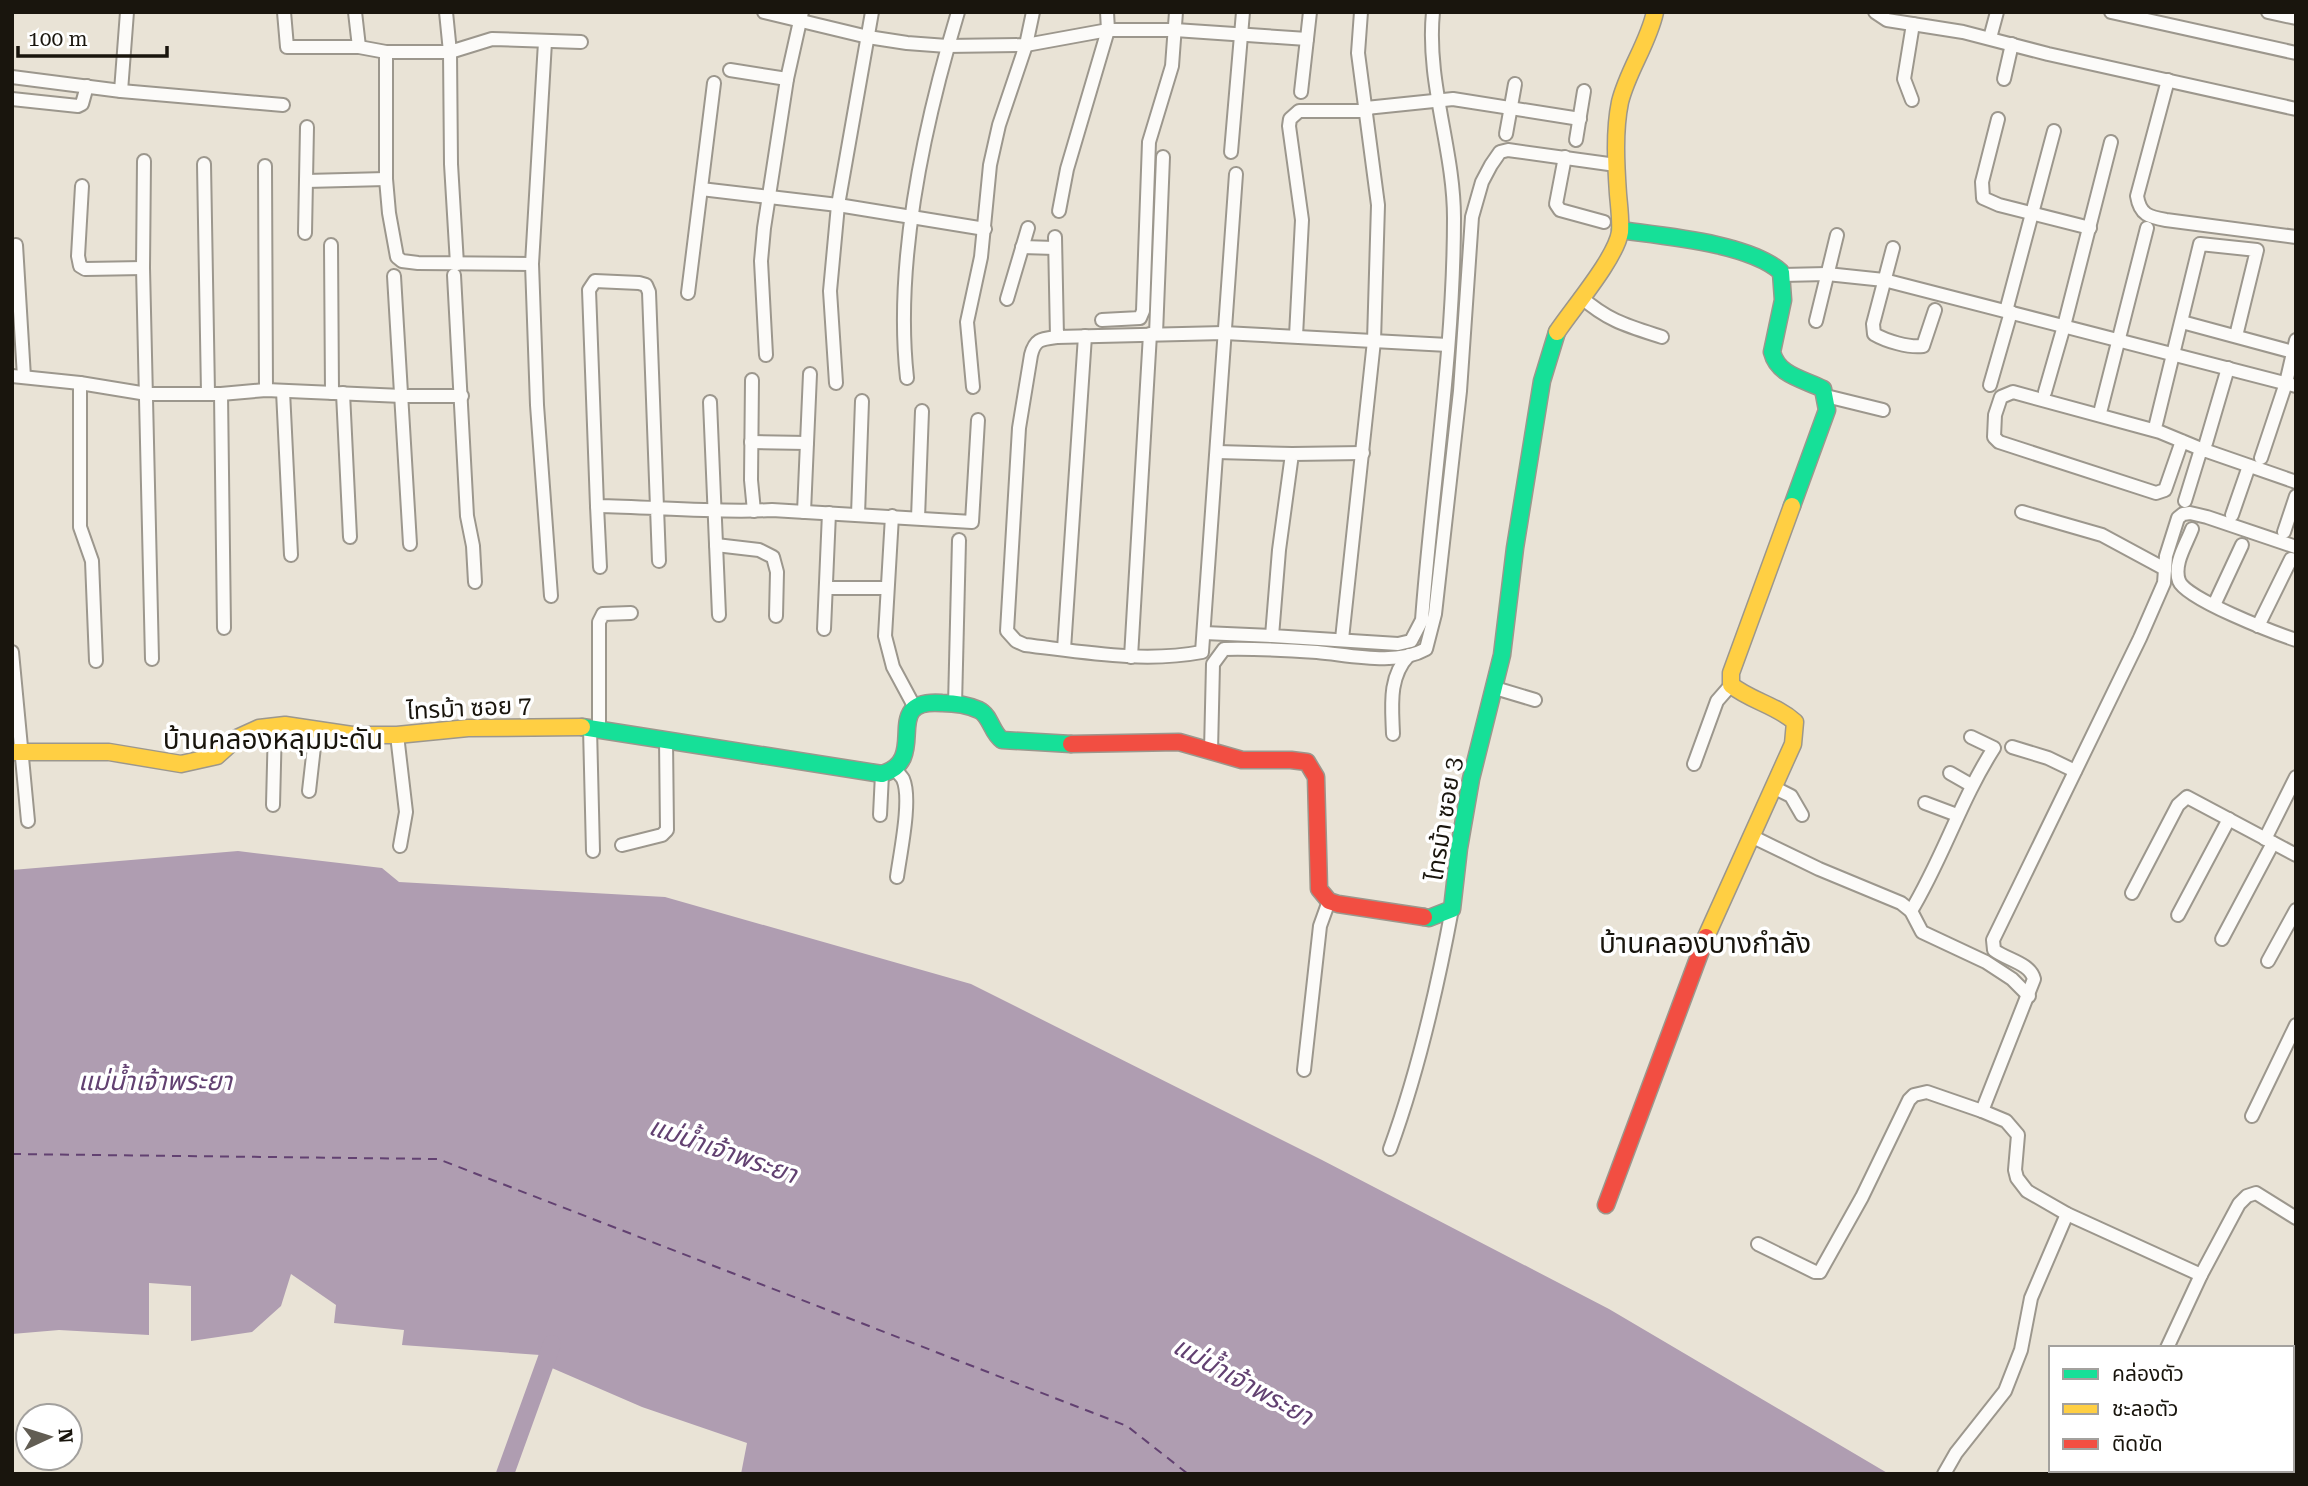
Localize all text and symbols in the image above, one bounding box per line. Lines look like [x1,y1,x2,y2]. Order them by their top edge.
scale bar [18,14,166,58]
text: 100 m [28,27,88,51]
street label: ไทรม้า ซอย 7 [405,691,532,725]
district label: บ้านคลองหลุมมะดัน [163,723,383,756]
street label: ไทรม้า ซอย 3 [1420,755,1468,884]
district label: บ้านคลองบางกำลัง [1599,927,1811,960]
water label: แม่น้ำเจ้าพระยา [78,1063,233,1096]
water label: แม่น้ำเจ้าพระยา [645,1108,803,1190]
water label: แม่น้ำเจ้าพระยา [1168,1328,1320,1432]
legend [2049,1346,2294,1472]
text: คล่องตัว [2112,1362,2184,1386]
text: ชะลอตัว [2112,1397,2178,1421]
north arrow [14,1402,84,1472]
text: N [53,1428,77,1444]
text: ติดขัด [2112,1432,2163,1456]

